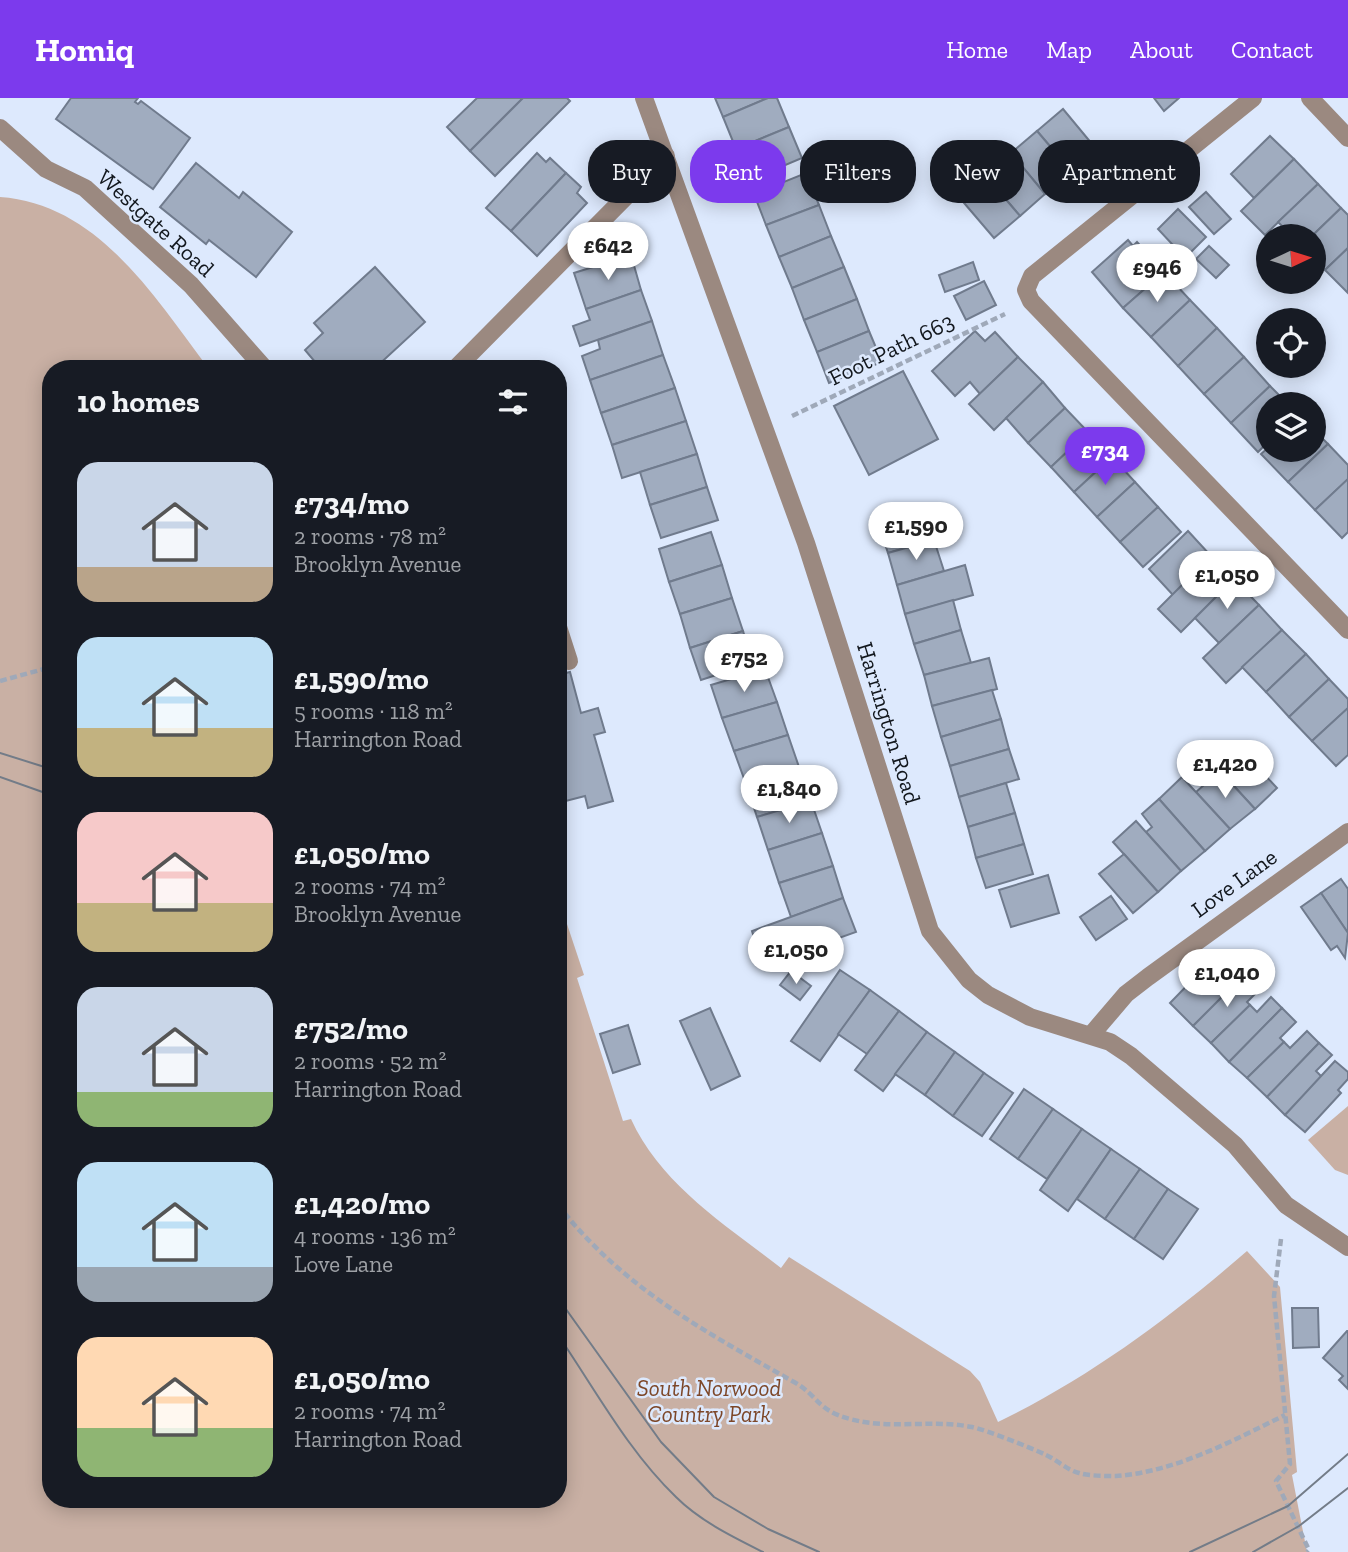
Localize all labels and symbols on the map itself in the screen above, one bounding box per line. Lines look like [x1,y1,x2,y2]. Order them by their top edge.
street label: Westgate Road [92,163,220,283]
pin: £642 [567,222,649,282]
north arrow [1256,224,1326,294]
pin: £946 [1116,244,1198,304]
street label: Foot Path 663 [824,307,958,391]
pin: £734 [1064,428,1146,487]
pin: £1,590 [859,503,973,562]
pin: £1,050 [1170,552,1284,611]
pin: £752 [703,634,785,694]
street label: Harrington Road [851,639,927,808]
pin: £1,420 [1168,740,1282,800]
pin: £1,840 [732,766,846,825]
street label: Love Lane [1186,843,1282,923]
pin: £1,050 [739,926,853,986]
pin: £1,040 [1170,950,1284,1009]
park label: South Norwood Country Park [637,1374,782,1428]

